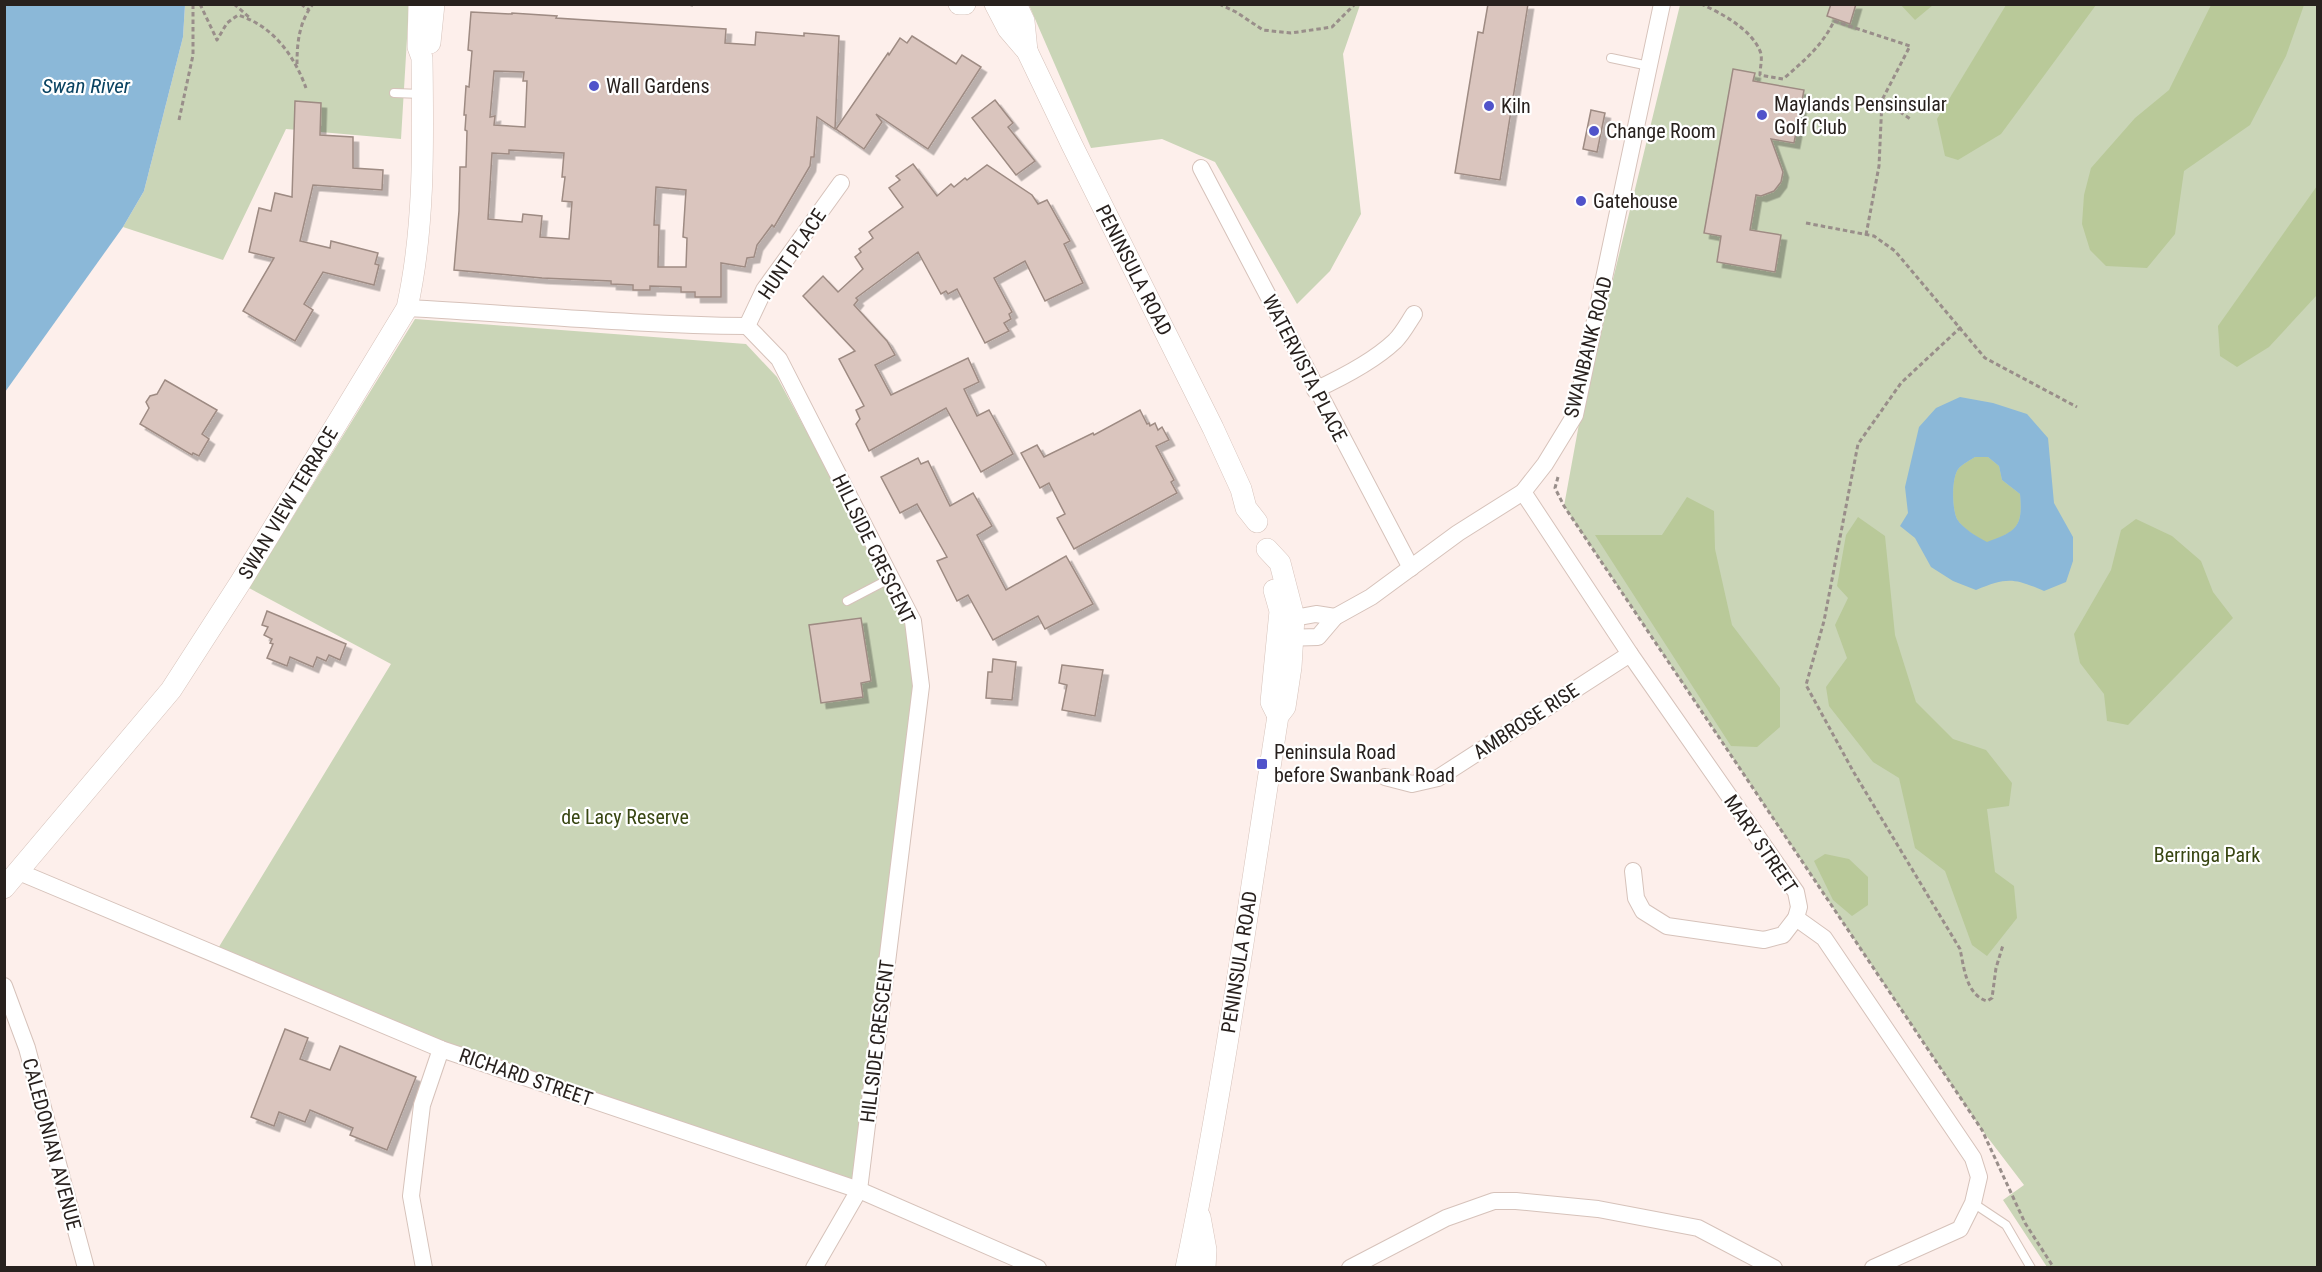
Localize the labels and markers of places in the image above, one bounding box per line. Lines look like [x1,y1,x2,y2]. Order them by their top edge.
place label: Wall Gardens [606,74,710,98]
marker: Wall Gardens [587,79,601,93]
place label: Maylands Pensinsular Golf Club [1774,92,1947,139]
place label: Kiln [1501,94,1531,118]
marker: Kiln [1482,99,1496,113]
marker: Maylands Pensinsular Golf Club [1755,108,1769,122]
place label: Change Room [1606,119,1716,143]
marker: Change Room [1587,124,1601,138]
place label: Gatehouse [1593,189,1678,213]
marker: Gatehouse [1574,194,1588,208]
place label: Peninsula Road before Swanbank Road [1274,740,1455,787]
marker: Peninsula Road before Swanbank Road [1255,757,1269,771]

